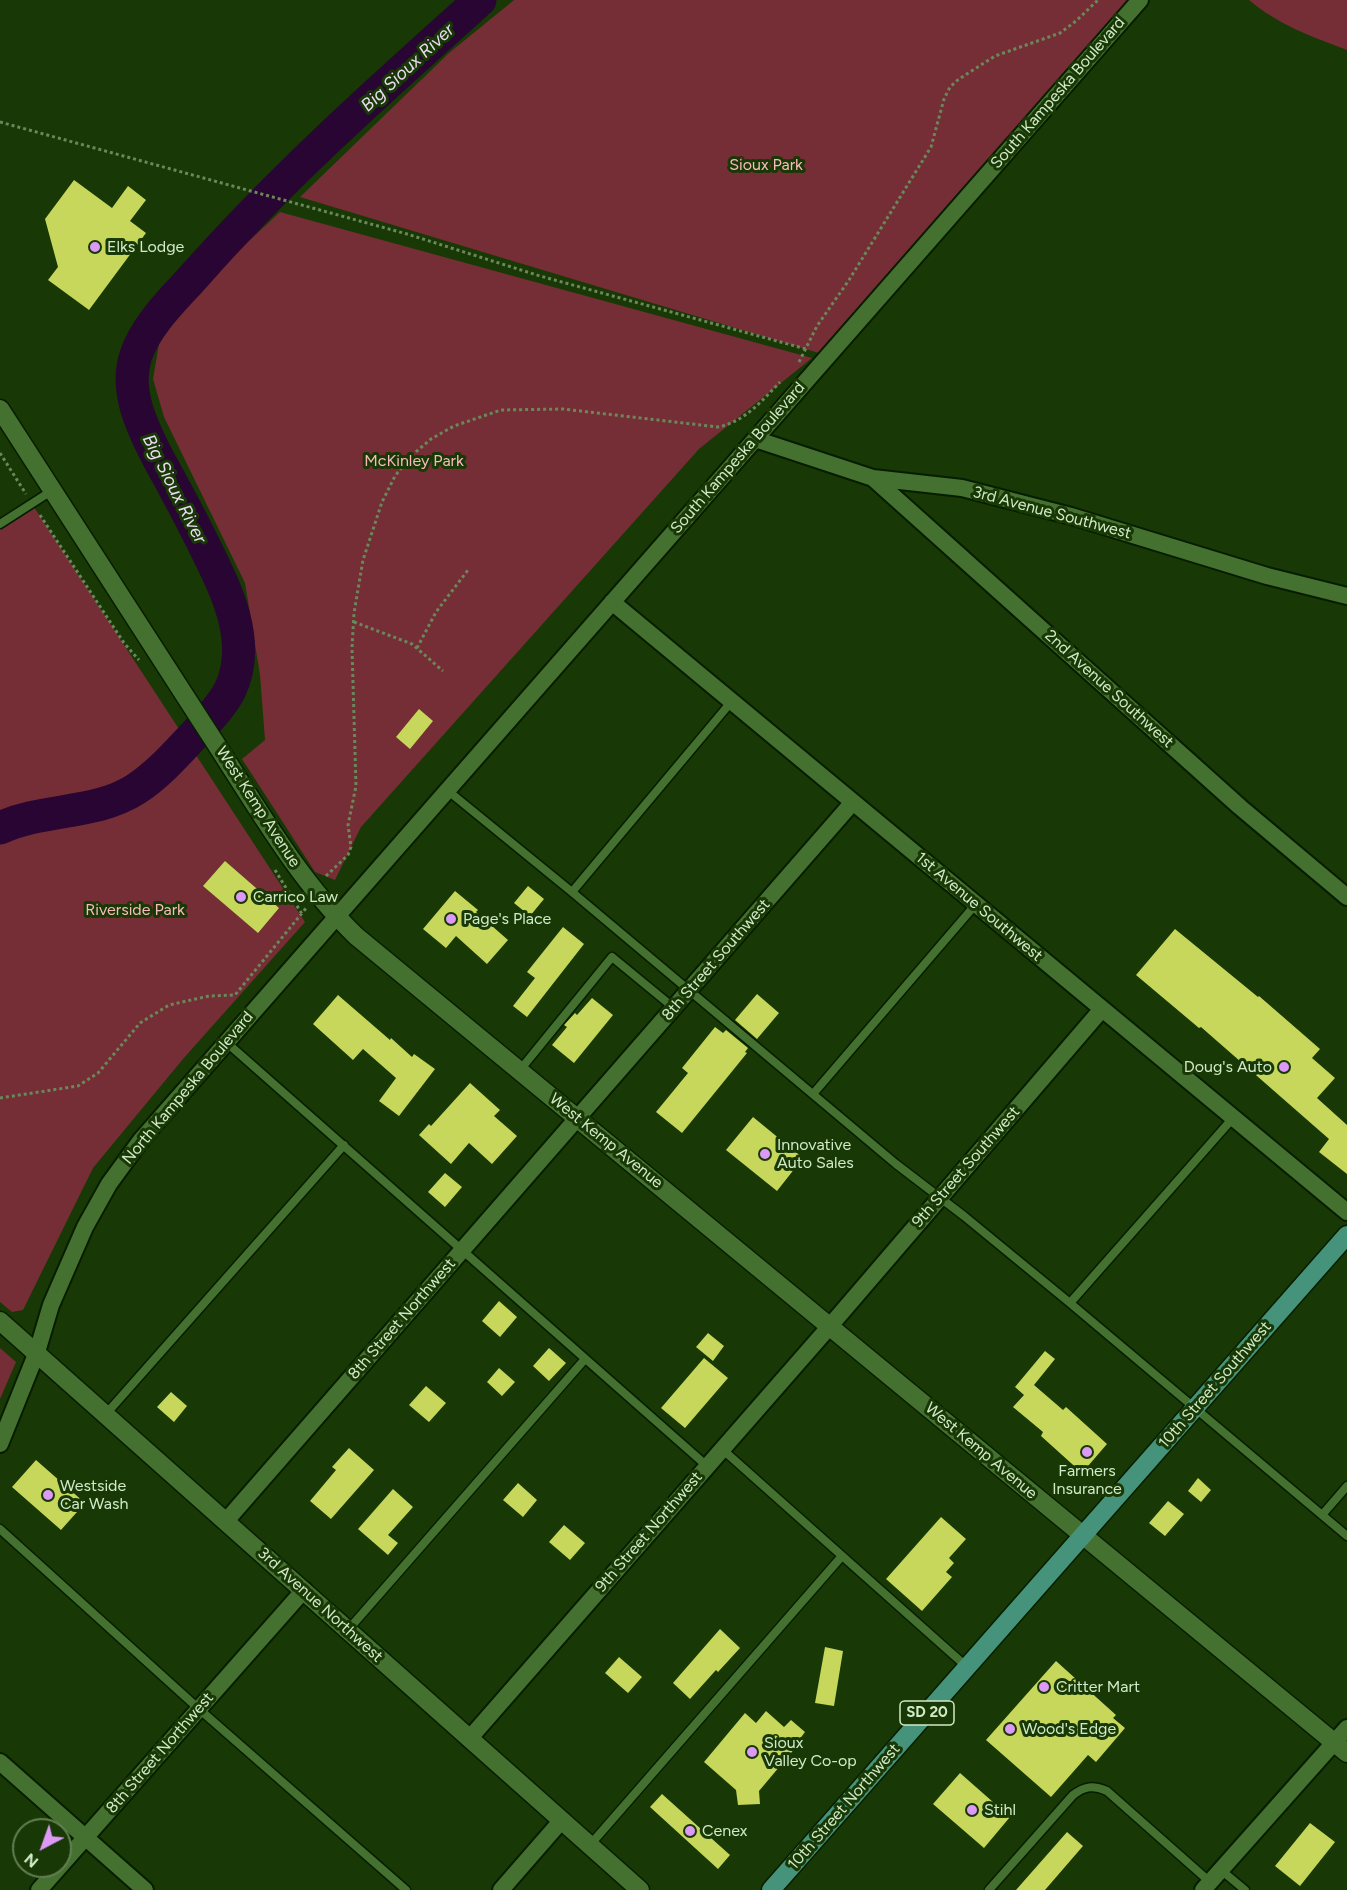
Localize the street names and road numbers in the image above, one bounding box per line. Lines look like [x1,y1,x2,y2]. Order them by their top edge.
street label: South Kampeska Boulevard [987,13,1129,173]
street label: South Kampeska Boulevard [667,378,809,538]
street label: 3rd Avenue Southwest [971,483,1133,543]
street label: 2nd Avenue Southwest [1041,626,1177,752]
street label: West Kemp Avenue [212,743,304,871]
street label: 1st Avenue Southwest [912,848,1046,966]
street label: 8th Street Southwest [658,895,774,1025]
street label: North Kampeska Boulevard [118,1008,258,1168]
street label: West Kemp Avenue [545,1089,667,1193]
street label: 9th Street Southwest [908,1103,1024,1231]
street label: 8th Street Northwest [344,1255,460,1383]
street label: 10th Street Southwest [1155,1318,1275,1452]
street label: West Kemp Avenue [921,1399,1041,1503]
street label: 9th Street Northwest [591,1468,707,1596]
street label: 3rd Avenue Northwest [253,1544,387,1666]
street label: 8th Street Northwest [102,1689,218,1817]
road number: SD 20 [900,1701,954,1725]
street label: 10th Street Northwest [784,1740,904,1874]

